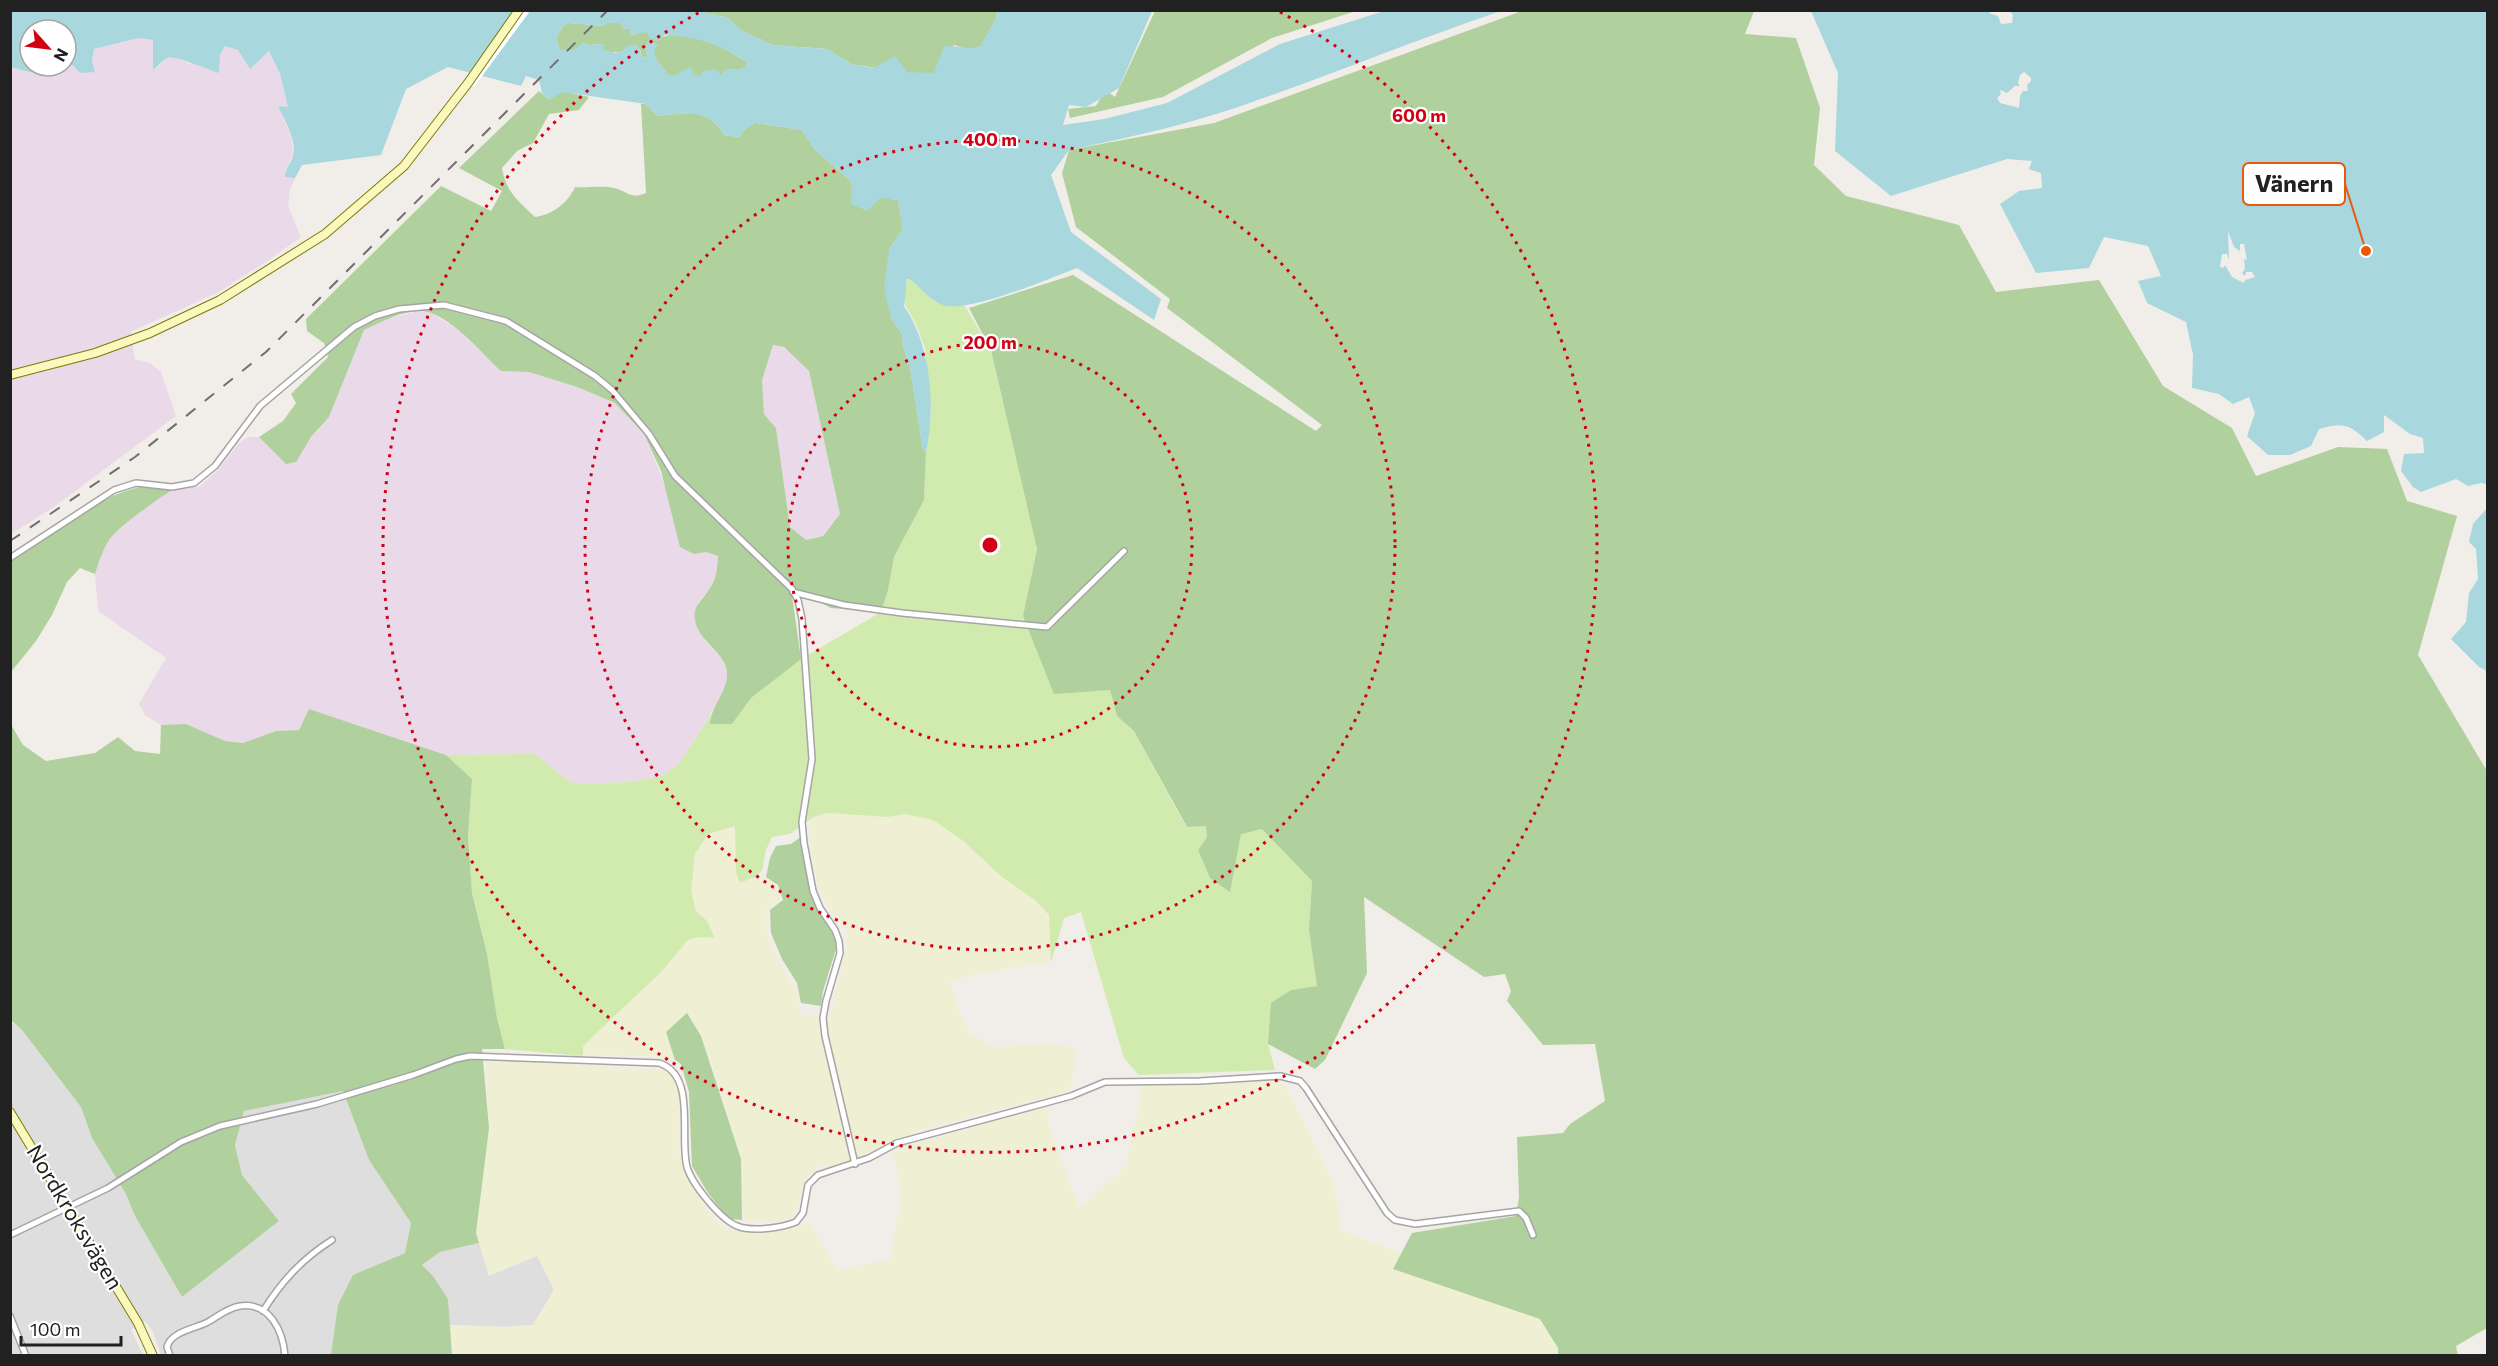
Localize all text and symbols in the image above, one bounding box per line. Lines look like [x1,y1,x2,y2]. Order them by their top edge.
north arrow [18,18,78,78]
text: N [50,46,73,65]
text: 600 m [1392,104,1446,126]
text: 400 m [963,128,1017,150]
callout: Vänern [2243,163,2345,205]
text: Vänern [2255,168,2333,197]
text: 200 m [963,331,1017,353]
centre of rings [980,535,1000,555]
street label: Nordkroksvägen [22,1139,129,1294]
scale bar [21,1309,122,1347]
text: 100 m [30,1318,80,1340]

